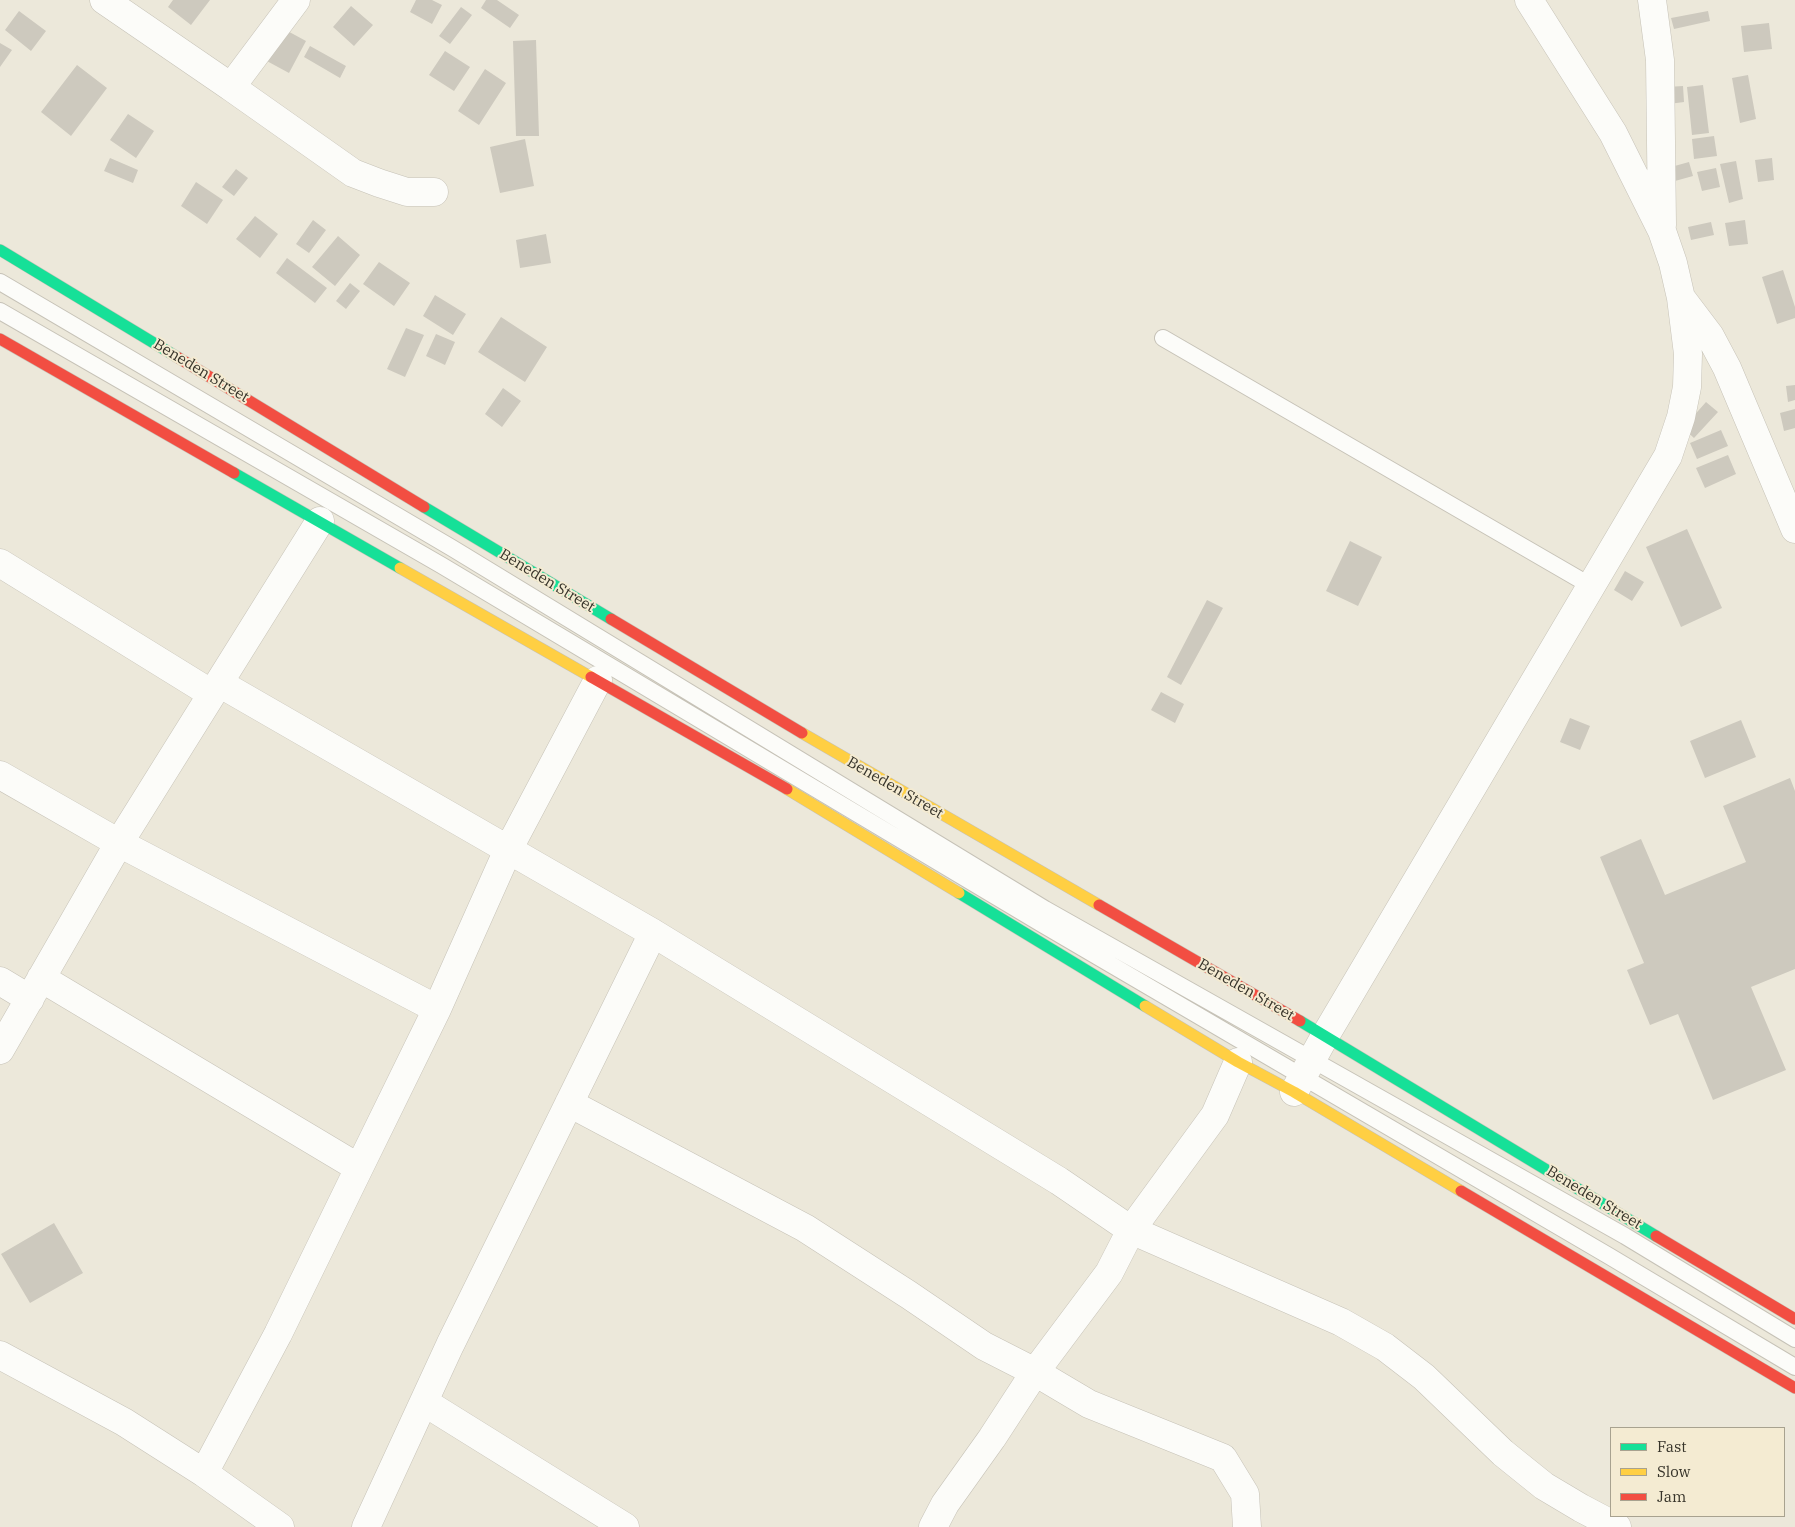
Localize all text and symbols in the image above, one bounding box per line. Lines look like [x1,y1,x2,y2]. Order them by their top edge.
street label: Beneden Street [150,335,252,407]
street label: Beneden Street [496,545,598,617]
street label: Beneden Street [844,753,946,823]
street label: Beneden Street [1195,955,1297,1025]
street label: Beneden Street [1543,1162,1645,1234]
legend [1610,1427,1785,1517]
text: Fast [1657,1437,1687,1456]
text: Slow [1657,1462,1690,1481]
text: Jam [1657,1487,1686,1506]

